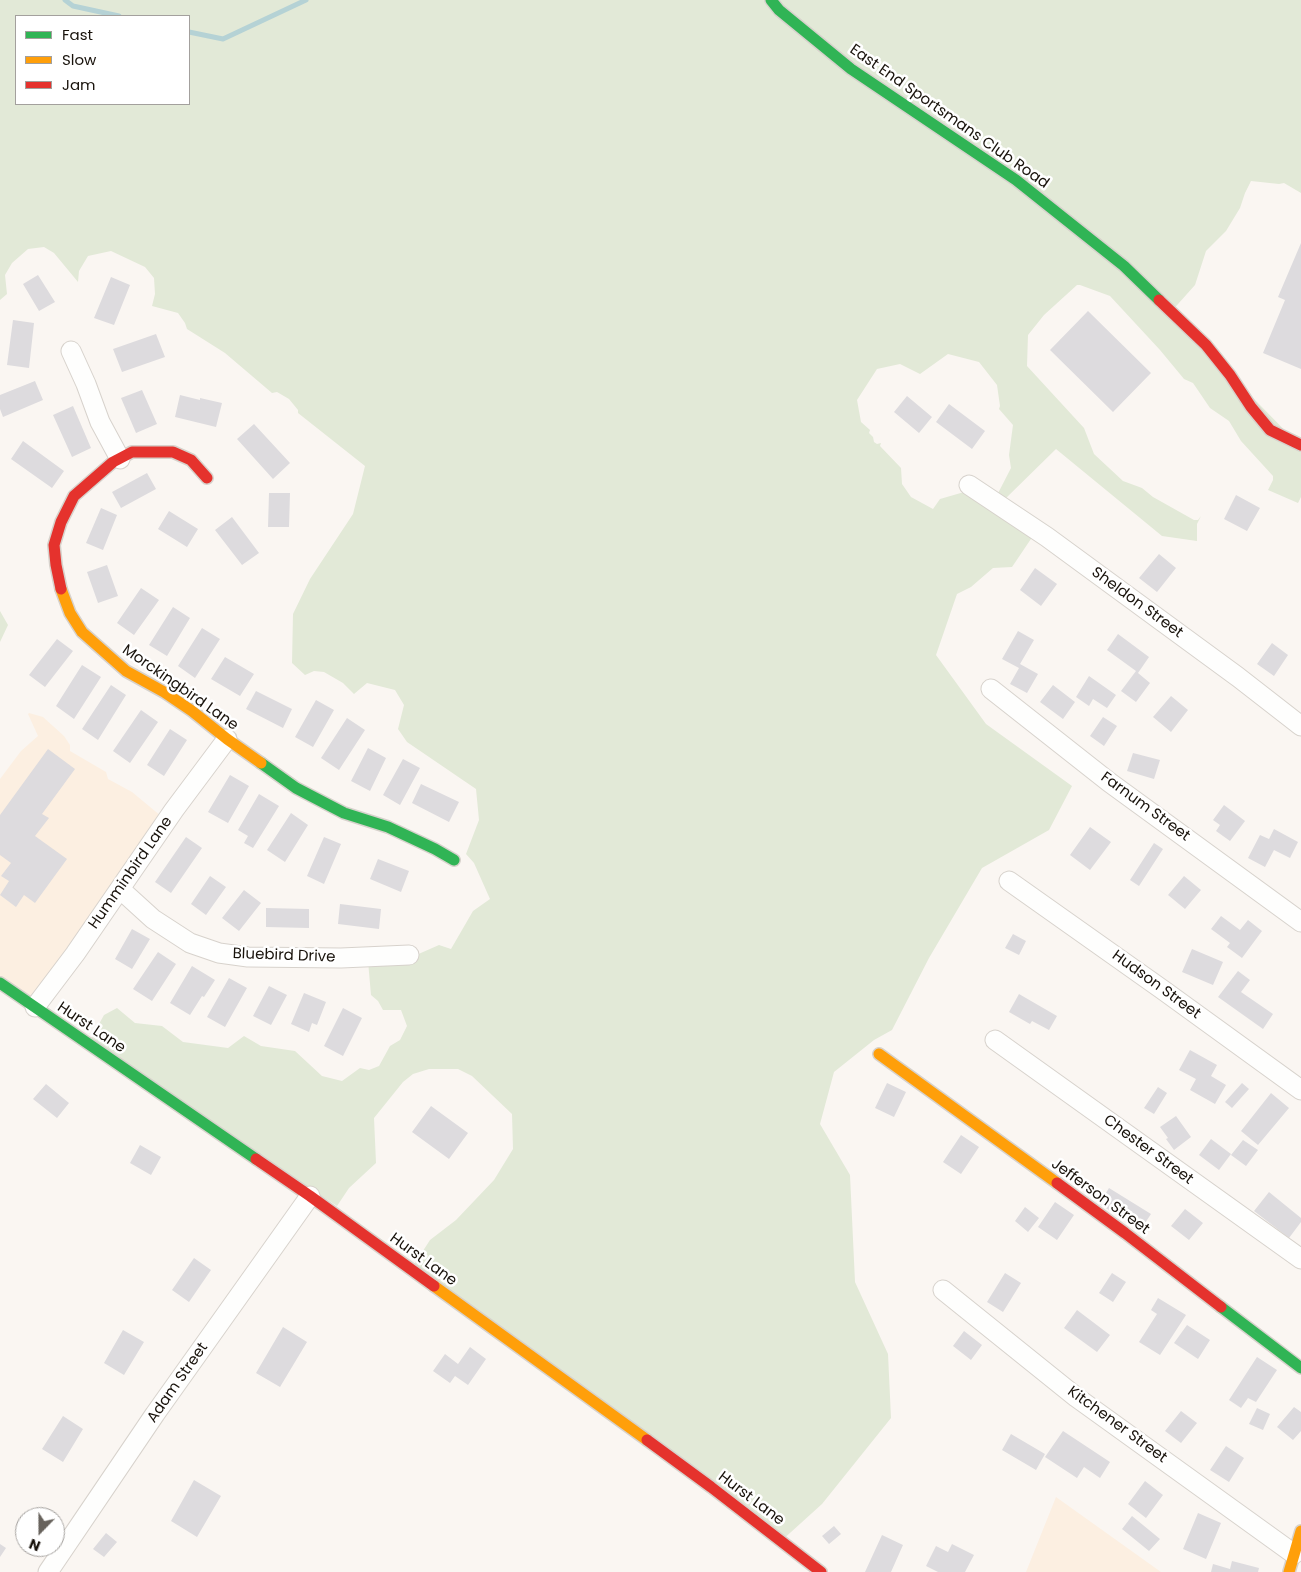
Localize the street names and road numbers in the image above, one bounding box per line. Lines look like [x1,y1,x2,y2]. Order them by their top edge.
street label: East End Sportsmans Club Road [846,41,1052,193]
street label: Sheldon Street [1088,564,1186,642]
street label: Morckingbird Lane [119,641,241,735]
street label: Farnum Street [1097,769,1193,845]
street label: Humminbird Lane [85,813,177,933]
street label: Bluebird Drive [232,945,336,967]
street label: Hudson Street [1108,947,1204,1023]
street label: Hurst Lane [53,999,129,1057]
street label: Chester Street [1100,1111,1196,1189]
street label: Jefferson Street [1047,1155,1153,1239]
street label: Hurst Lane [386,1230,460,1290]
street label: Adam Street [144,1339,212,1427]
street label: Kitchener Street [1064,1383,1170,1467]
street label: Hurst Lane [714,1468,788,1530]

